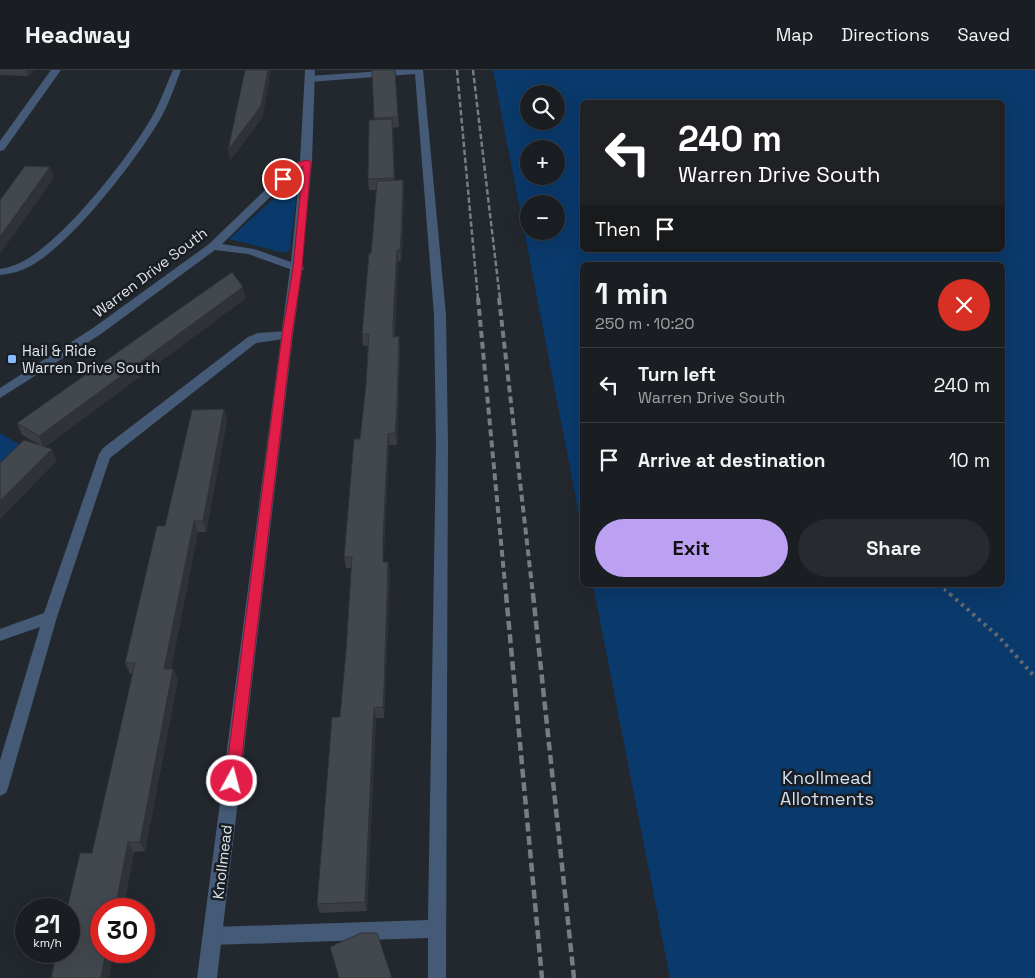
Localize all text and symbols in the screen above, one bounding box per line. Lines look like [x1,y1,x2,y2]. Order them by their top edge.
text: Headway [25,19,131,50]
text: Map [776,23,813,46]
text: Directions [841,23,930,46]
text: Saved [958,23,1010,46]
map controls [520,85,565,240]
button: search [520,85,565,130]
text: 240 m [678,117,782,161]
icon: left [595,120,660,185]
button: + [520,140,565,185]
pin [262,158,304,200]
text: Warren Drive South [678,160,881,188]
icon: arrive [269,165,297,193]
button: − [520,195,565,240]
icon: arrive [651,215,679,243]
text: Then [595,217,641,242]
street label: Warren Drive South [89,223,211,321]
text: 1 min [595,274,668,313]
button: close [938,279,990,331]
text: 250 m · 10:20 [595,313,694,334]
place label: Hail & Ride Warren Drive South [22,341,160,377]
marker: Hail & Ride Warren Drive South [6,353,18,365]
text: Turn left [638,362,716,387]
icon: left [595,371,623,399]
text: 240 m [934,373,990,398]
text: Warren Drive South [638,387,785,408]
icon: arrive [595,446,623,474]
text: Arrive at destination [638,448,826,473]
text: 10 m [949,448,990,473]
button: Exit [595,519,788,577]
button: Share [798,519,990,577]
position arrow [205,754,257,806]
park label: Knollmead Allotments [780,766,874,810]
street label: Knollmead [208,824,236,900]
speed limit sign: 30 [90,898,155,963]
text: 21 [34,908,61,940]
text: km/h [33,935,62,951]

